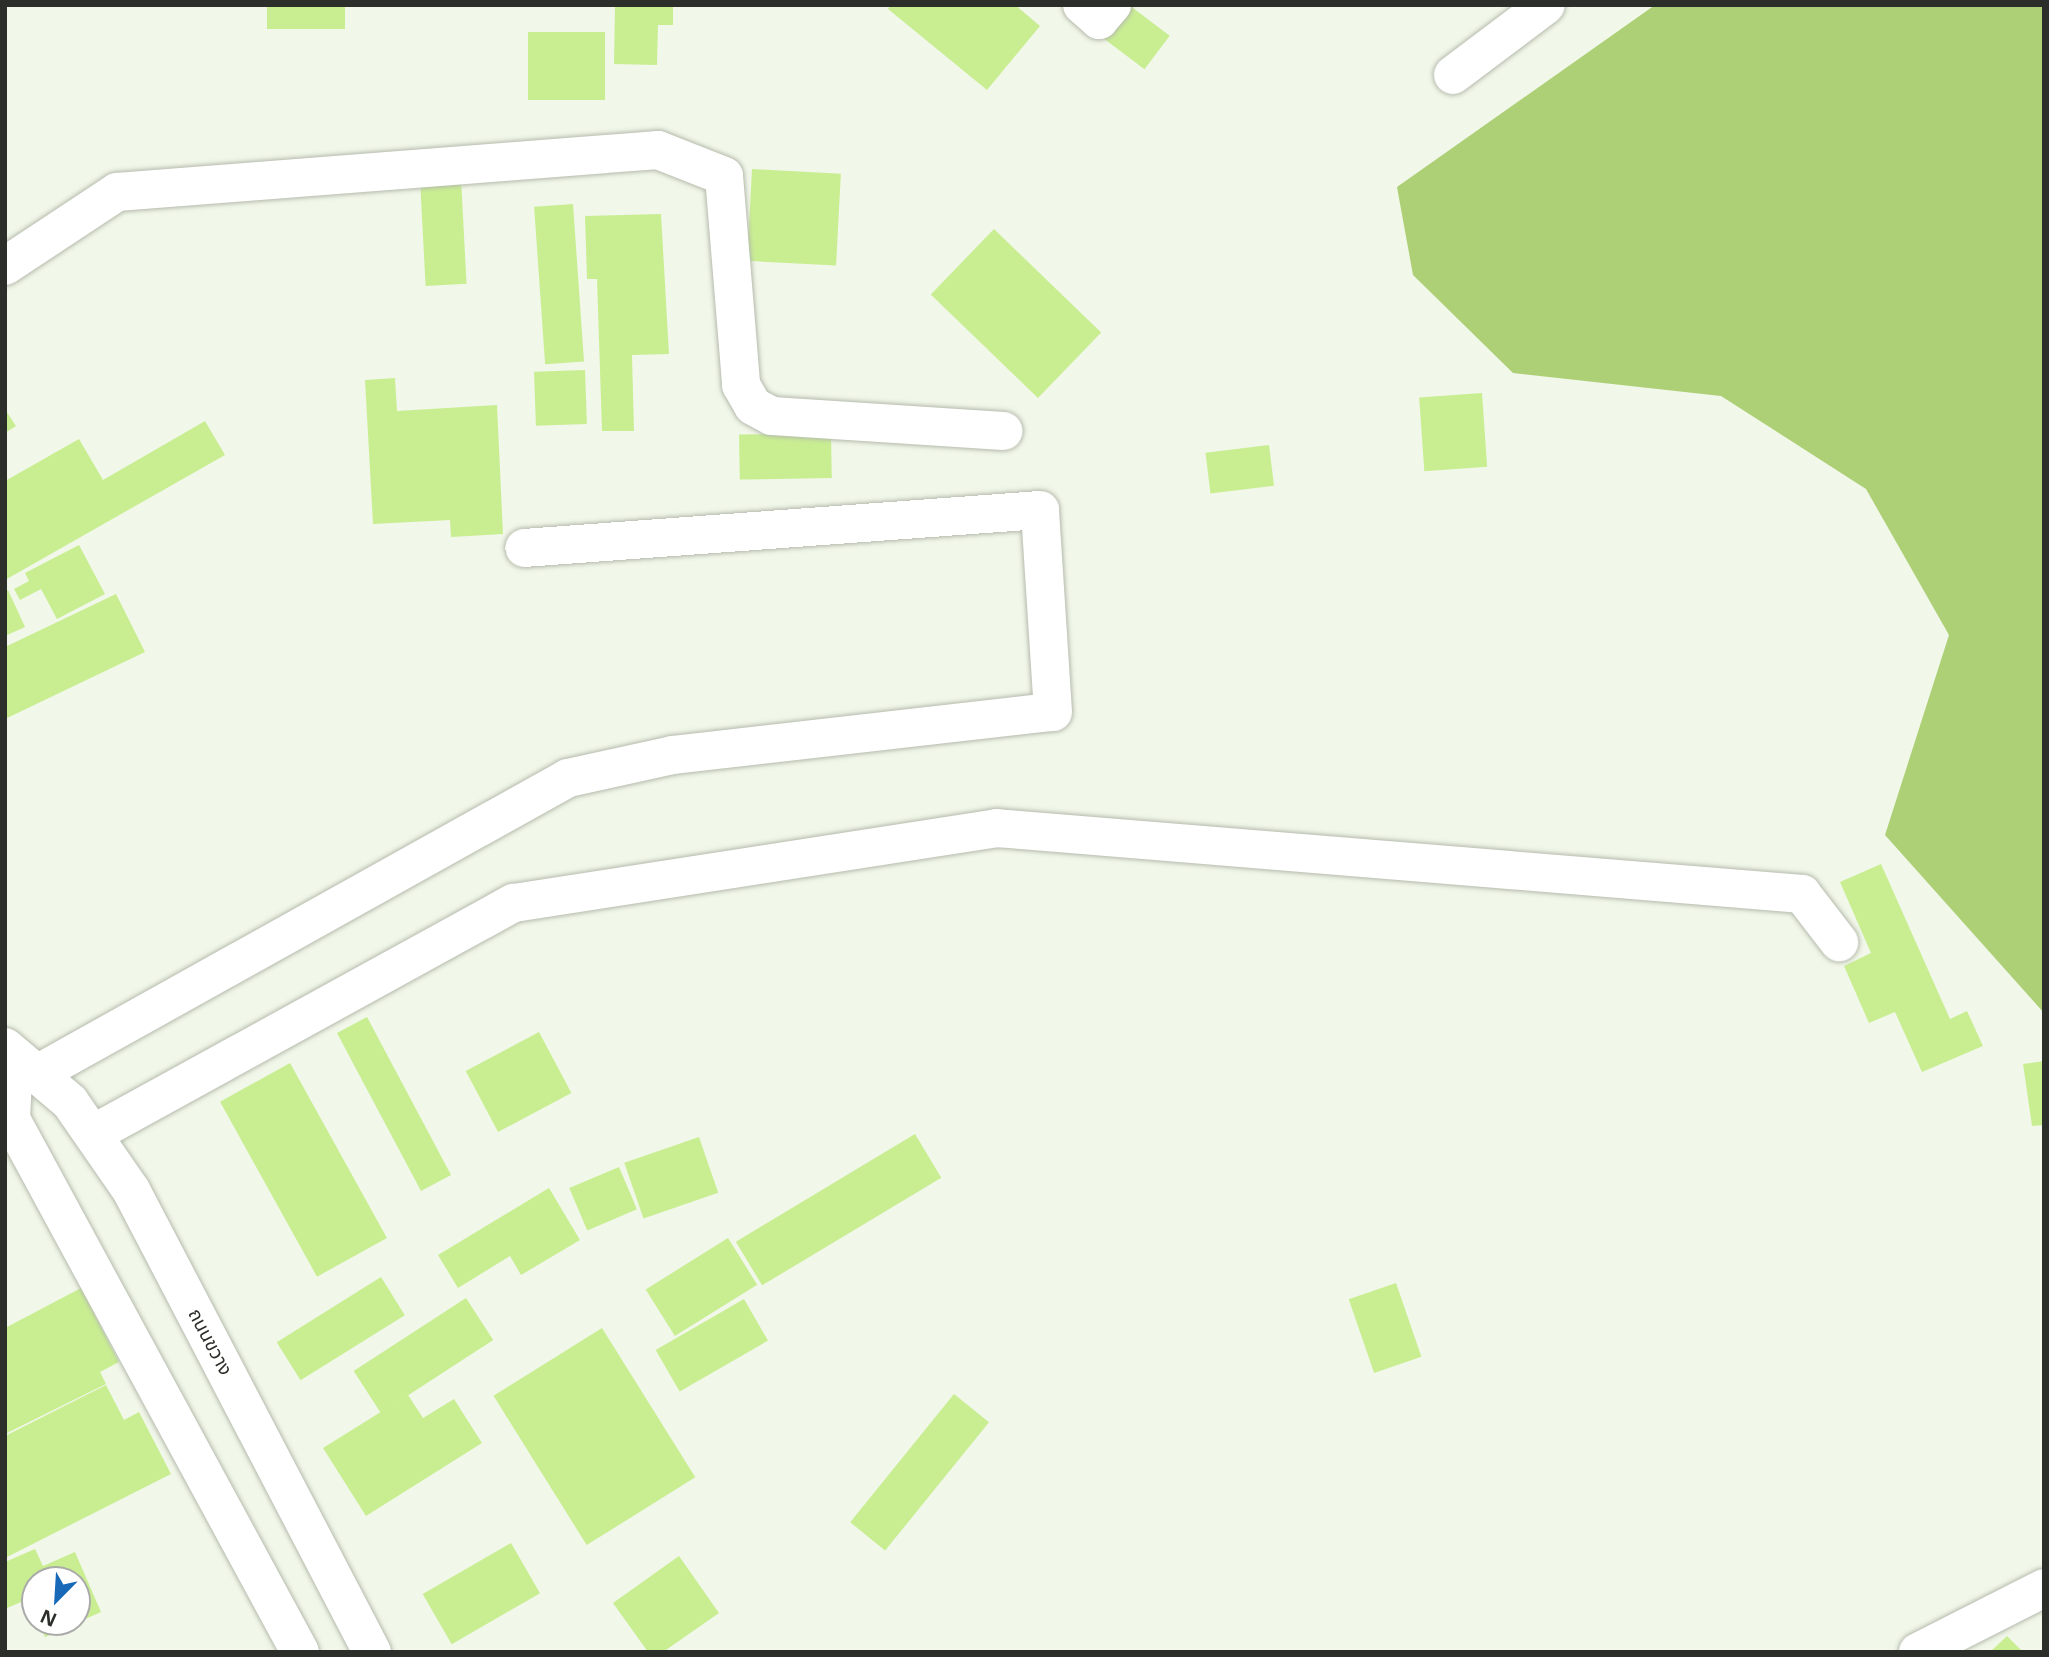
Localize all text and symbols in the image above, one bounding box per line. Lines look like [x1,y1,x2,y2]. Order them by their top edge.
street label: ถนนขวาง [183,1305,237,1379]
north arrow [21,1566,91,1636]
text: N [36,1603,61,1633]

